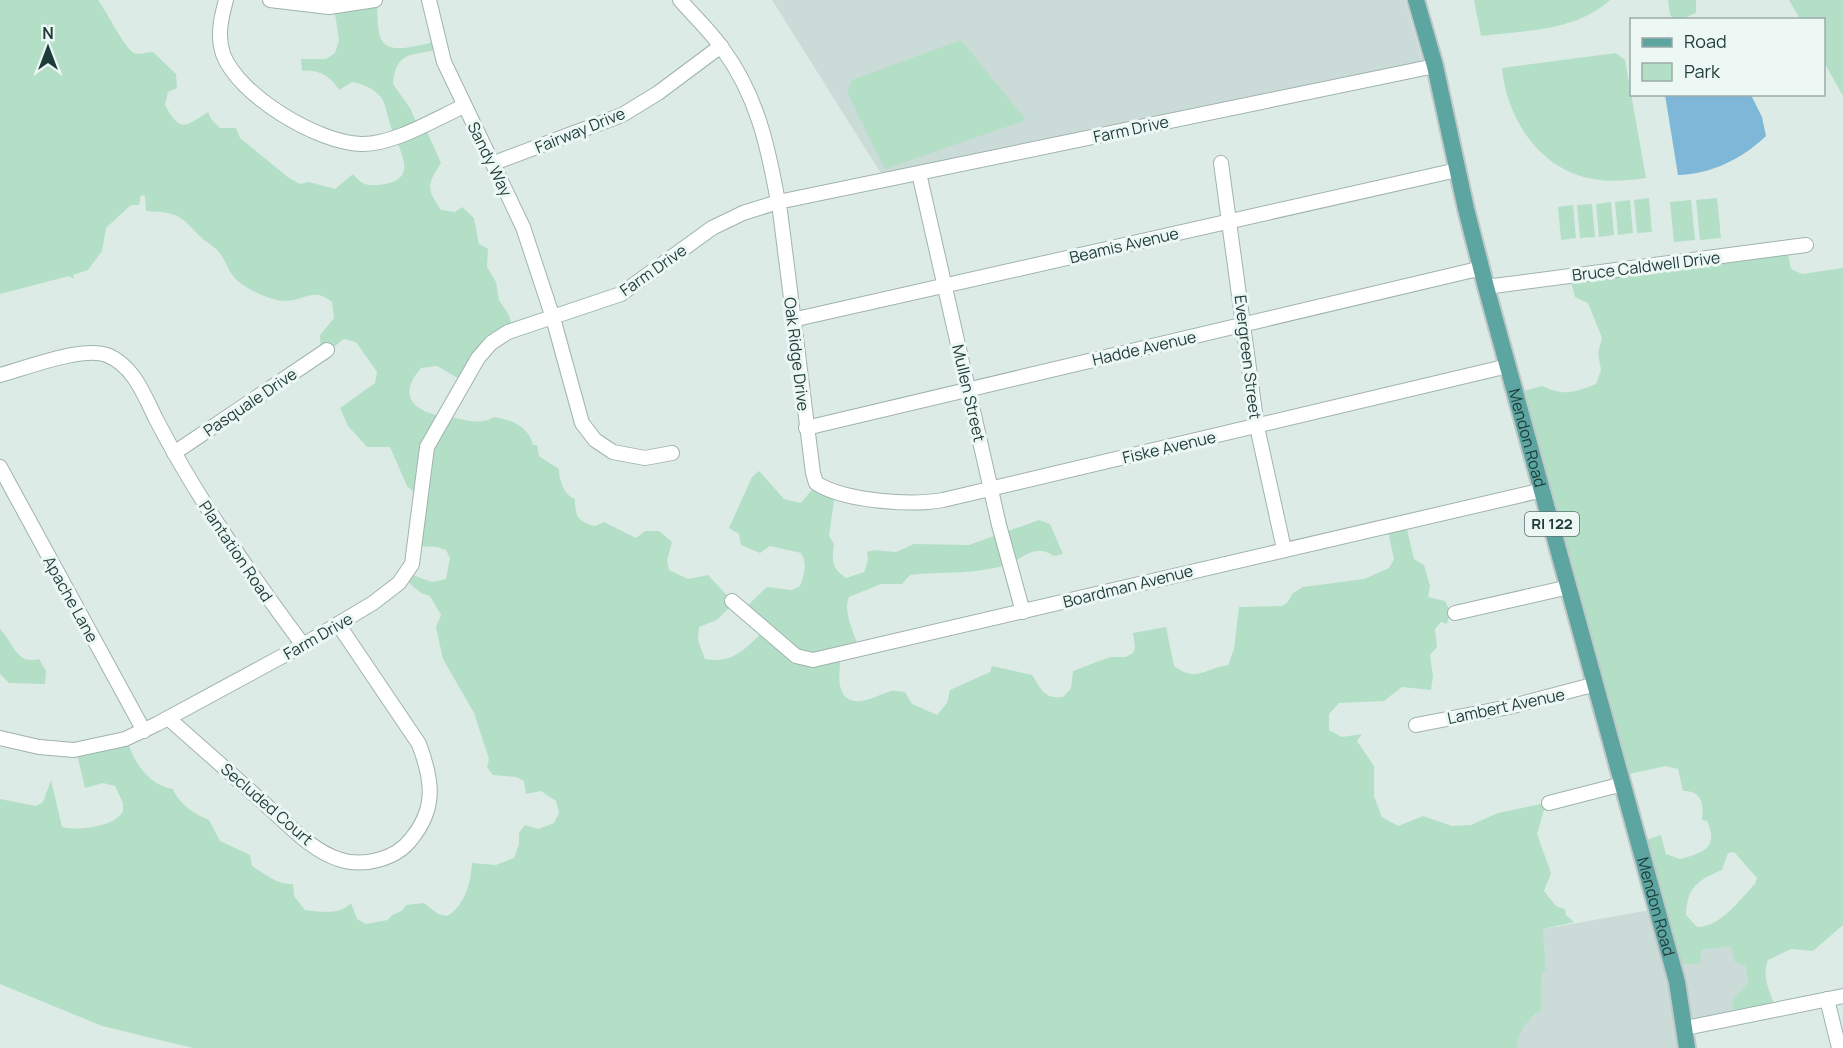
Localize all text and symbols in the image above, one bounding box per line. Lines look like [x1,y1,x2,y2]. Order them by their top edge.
north arrow [18,18,78,78]
legend [1630,18,1825,96]
text: N [42,22,54,44]
text: Road [1684,29,1727,53]
text: Park [1684,59,1721,83]
street label: Fairway Drive [532,102,628,158]
street label: Farm Drive [1091,110,1171,148]
street label: Sandy Way [462,118,518,200]
street label: Beamis Avenue [1067,222,1181,268]
street label: Farm Drive [615,239,691,301]
street label: Bruce Caldwell Drive [1571,246,1721,286]
street label: Evergreen Street [1229,294,1267,420]
street label: Oak Ridge Drive [779,296,815,412]
street label: Hadde Avenue [1090,325,1198,371]
street label: Mullen Street [947,342,991,444]
street label: Pasquale Drive [199,363,301,441]
street label: Mendon Road [1503,386,1552,490]
street label: Fiske Avenue [1120,426,1218,468]
street label: Plantation Road [194,496,278,606]
road number: RI 122 [1525,512,1579,536]
street label: Apache Lane [38,552,104,646]
street label: Boardman Avenue [1061,559,1195,613]
street label: Farm Drive [279,607,357,665]
street label: Lambert Avenue [1445,683,1567,729]
street label: Secluded Court [216,758,318,850]
street label: Mendon Road [1632,855,1680,958]

